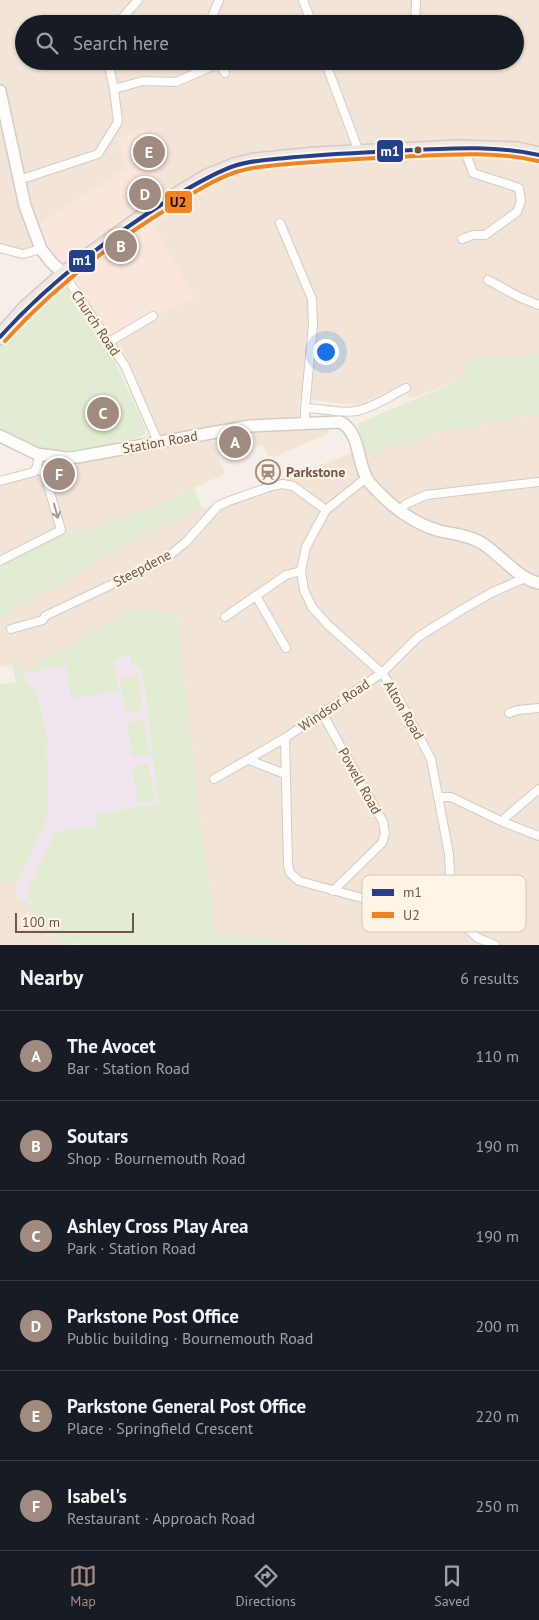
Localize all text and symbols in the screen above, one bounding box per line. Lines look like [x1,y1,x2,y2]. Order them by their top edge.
search box [15,15,524,70]
icon: search [33,29,61,57]
text: Search here [73,31,169,55]
pin: E [133,133,165,171]
line badge: m1 [376,139,404,163]
text: m1 [380,142,400,160]
unlabelled marker [413,145,423,155]
pin: D [129,175,161,213]
line badge: U2 [164,190,193,214]
text: U2 [170,193,186,211]
pin: B [105,227,137,265]
line badge: m1 [68,249,96,273]
text: m1 [72,251,92,269]
street label: Church Road [67,287,125,359]
your location [313,339,339,365]
pin: C [87,394,119,432]
pin: A [219,423,251,461]
street label: Station Road [121,427,199,457]
pin: F [43,455,75,493]
station icon: Parkstone [255,459,281,485]
place label: Parkstone [286,463,345,481]
one-way arrow [51,503,61,519]
street label: Steepdene [110,545,174,591]
street label: Windsor Road [295,675,373,735]
street label: Alton Road [380,677,428,743]
street label: Powell Road [334,745,386,817]
legend [362,875,526,932]
text: m1 [403,883,422,901]
text: U2 [403,906,420,924]
scale bar [15,910,134,933]
text: 100 m [22,913,60,931]
text: Nearby [20,964,83,991]
text: 6 results [460,968,519,988]
text: The Avocet [67,1034,156,1058]
text: A [31,1046,41,1066]
text: 110 m [476,1046,519,1066]
text: Bar · Station Road [67,1058,190,1078]
text: Soutars [67,1124,128,1148]
text: B [31,1136,41,1156]
text: 190 m [476,1136,519,1156]
text: Shop · Bournemouth Road [67,1148,246,1168]
text: Ashley Cross Play Area [67,1214,249,1238]
text: C [32,1226,40,1246]
text: 190 m [476,1226,519,1246]
text: Park · Station Road [67,1238,196,1258]
text: Parkstone Post Office [67,1304,239,1328]
text: D [31,1316,41,1336]
text: 200 m [476,1316,519,1336]
text: Public building · Bournemouth Road [67,1328,313,1348]
text: Parkstone General Post Office [67,1394,306,1418]
text: E [32,1406,40,1426]
text: 220 m [476,1406,519,1426]
text: Place · Springfield Crescent [67,1418,253,1438]
text: Isabel's [67,1484,127,1508]
text: F [32,1496,40,1516]
text: 250 m [476,1496,519,1516]
text: Restaurant · Approach Road [67,1508,255,1528]
tab: Map [69,1562,97,1610]
tab: Directions [235,1562,296,1610]
tab: Saved [434,1562,470,1610]

